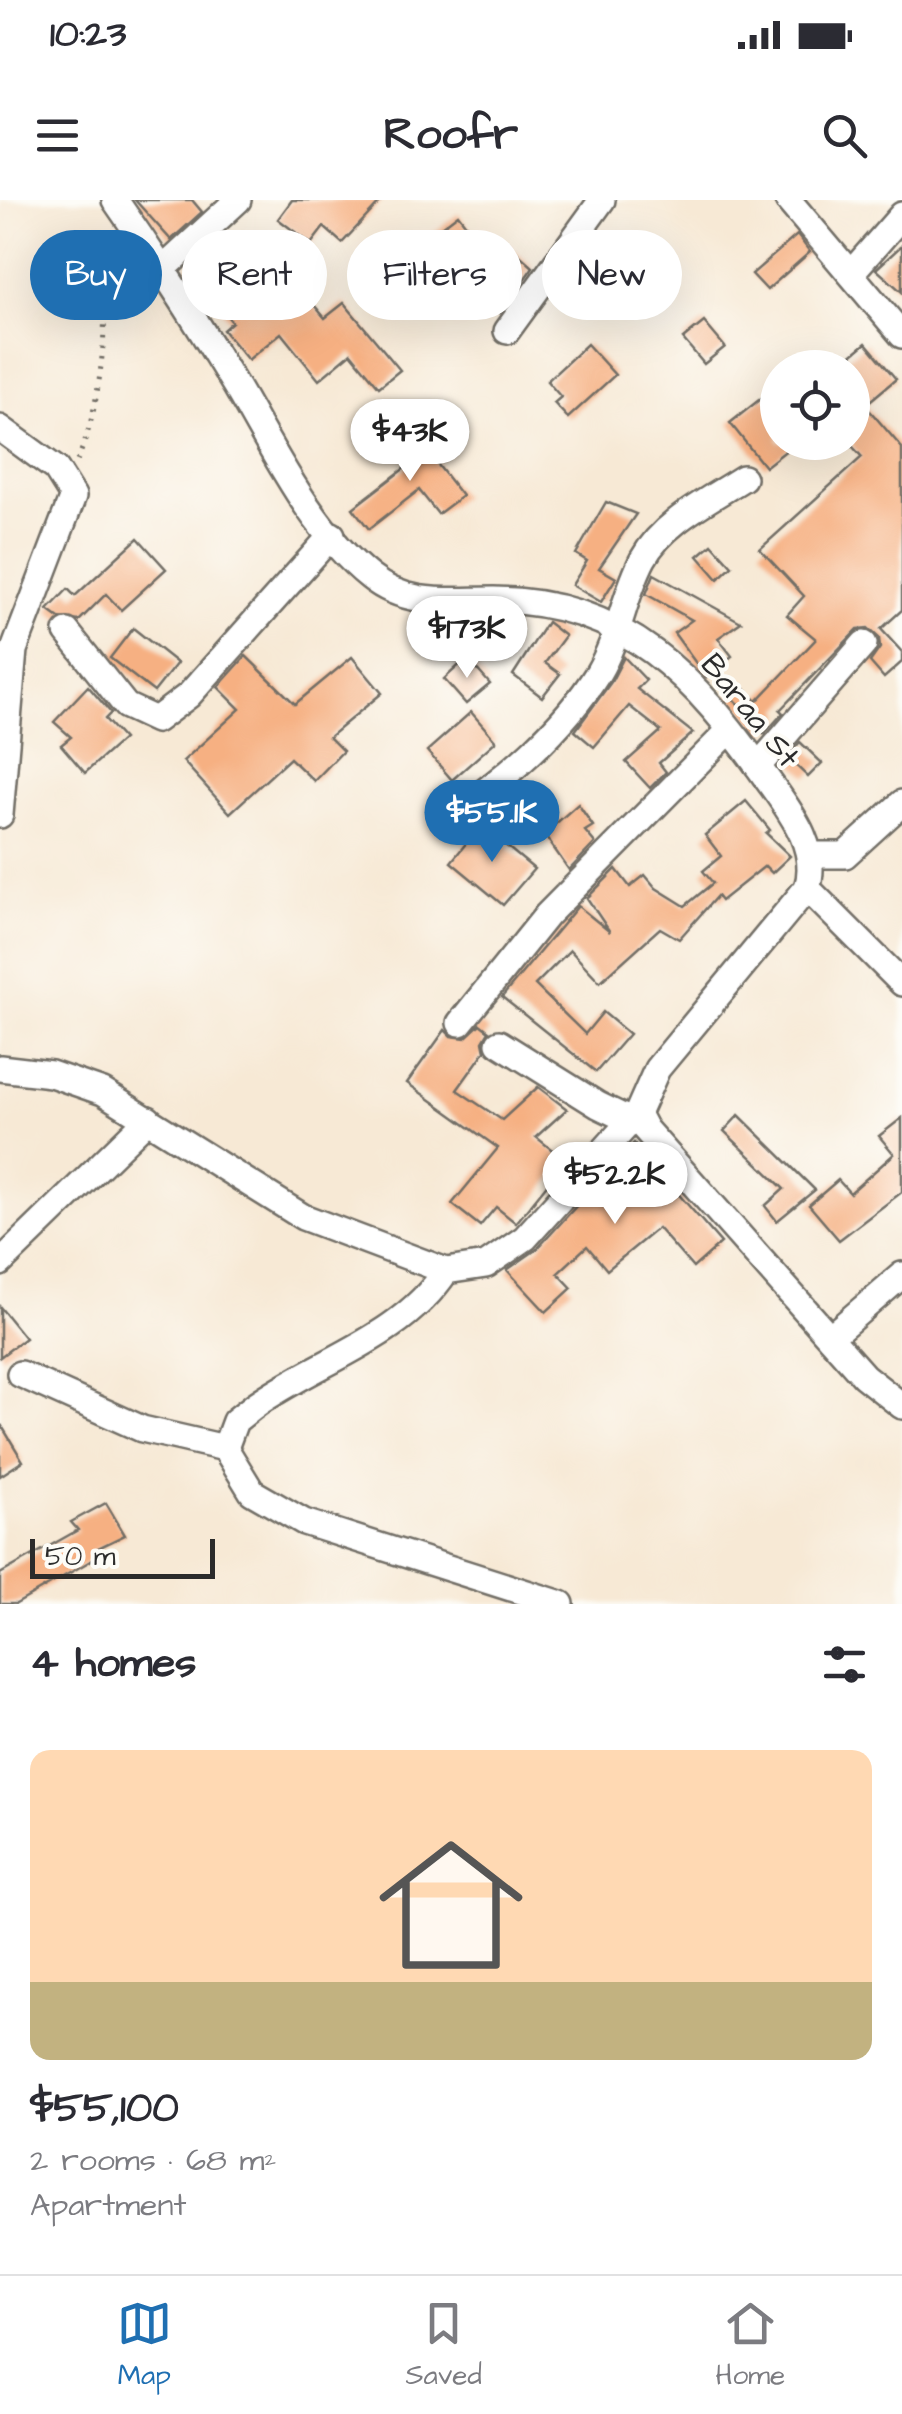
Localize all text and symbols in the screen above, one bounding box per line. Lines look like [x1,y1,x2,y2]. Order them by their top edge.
text: 10:23 [50,9,126,61]
text: Roofr [384,104,518,166]
icon: menu [30,108,85,163]
icon: search [817,108,872,163]
chip: Buy [30,230,162,320]
chip: Rent [182,230,327,320]
chip: Filters [347,230,522,320]
chip: New [542,230,682,320]
map controls [760,350,870,460]
button: locate [760,350,870,460]
pin: $43K [351,399,469,484]
text: $43K [372,409,448,454]
pin: $173K [397,596,537,681]
text: $173K [428,606,506,651]
street label: Baraa St [690,644,810,778]
pin: $55.1K [411,780,573,865]
text: $55.1K [446,790,538,835]
pin: $52.2K [534,1142,696,1227]
text: $52.2K [565,1152,665,1197]
scale bar [30,1534,215,1578]
text: 50 m [45,1537,116,1576]
text: 4 homes [30,1635,196,1693]
icon: filters [817,1637,872,1692]
icon: home [361,1815,541,1995]
text: $55,100 [30,2080,179,2138]
text: 2 rooms · 68 m² [30,2138,276,2183]
text: Apartment [30,2183,186,2228]
tab: Map [117,2296,172,2395]
tab: Saved [406,2296,482,2395]
tab: Home [715,2296,785,2395]

